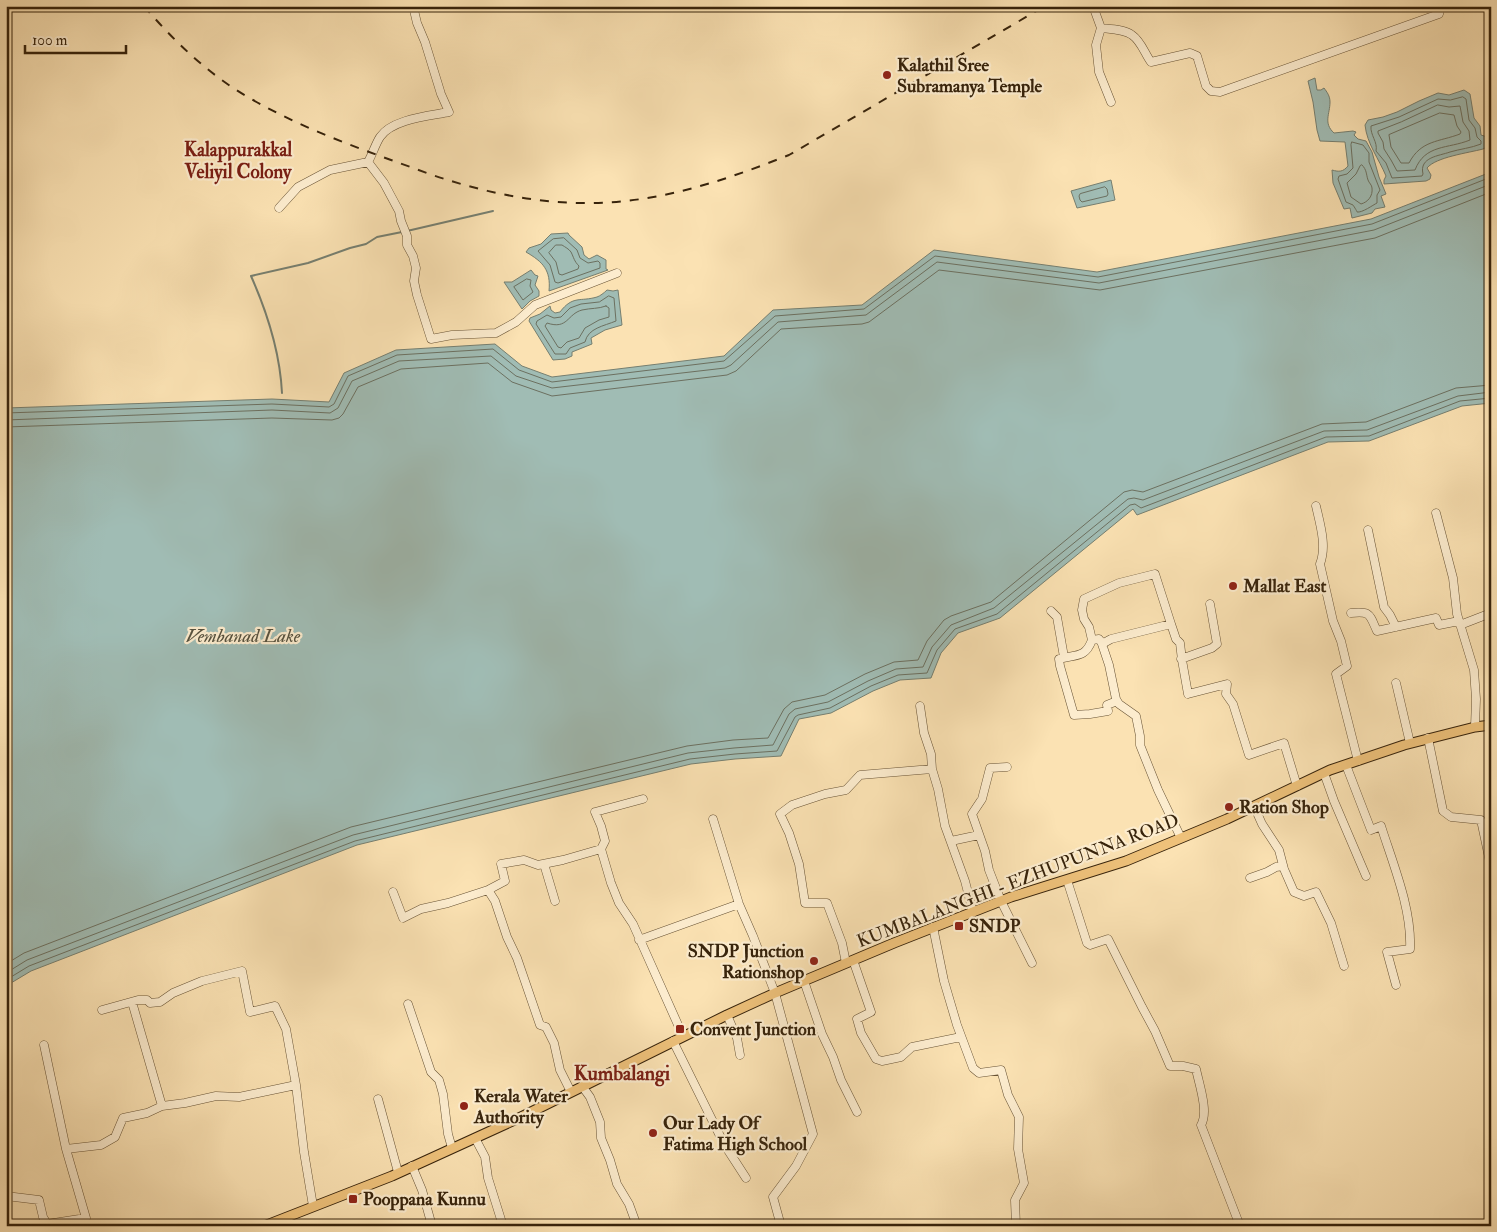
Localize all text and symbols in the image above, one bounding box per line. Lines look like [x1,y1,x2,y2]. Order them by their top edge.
scale bar [25,22,126,54]
text: 100 m [32,31,68,50]
place label: Kalathil Sree Subramanya Temple [897,54,1043,98]
marker: Kalathil Sree Subramanya Temple [881,69,893,81]
district label: Kalappurakkal Veliyil Colony [184,138,292,185]
place label: Mallat East [1242,575,1326,598]
marker: Mallat East [1227,580,1239,592]
water label: Vembanad Lake [186,624,301,648]
place label: Ration Shop [1239,796,1329,819]
marker: Ration Shop [1223,801,1235,813]
street label: KUMBALANGHI - EZHUPUNNA ROAD [854,809,1182,953]
place label: SNDP [969,915,1021,938]
marker: SNDP [953,920,965,932]
place label: SNDP Junction Rationshop [688,940,805,984]
marker: SNDP Junction Rationshop [808,955,820,967]
place label: Convent Junction [690,1018,817,1041]
marker: Convent Junction [674,1023,686,1035]
district label: Kumbalangi [574,1061,671,1087]
place label: Kerala Water Authority [473,1085,568,1129]
marker: Kerala Water Authority [458,1100,470,1112]
place label: Our Lady Of Fatima High School [663,1112,808,1156]
marker: Our Lady Of Fatima High School [647,1127,659,1139]
place label: Pooppana Kunnu [363,1188,486,1211]
marker: Pooppana Kunnu [347,1193,359,1205]

